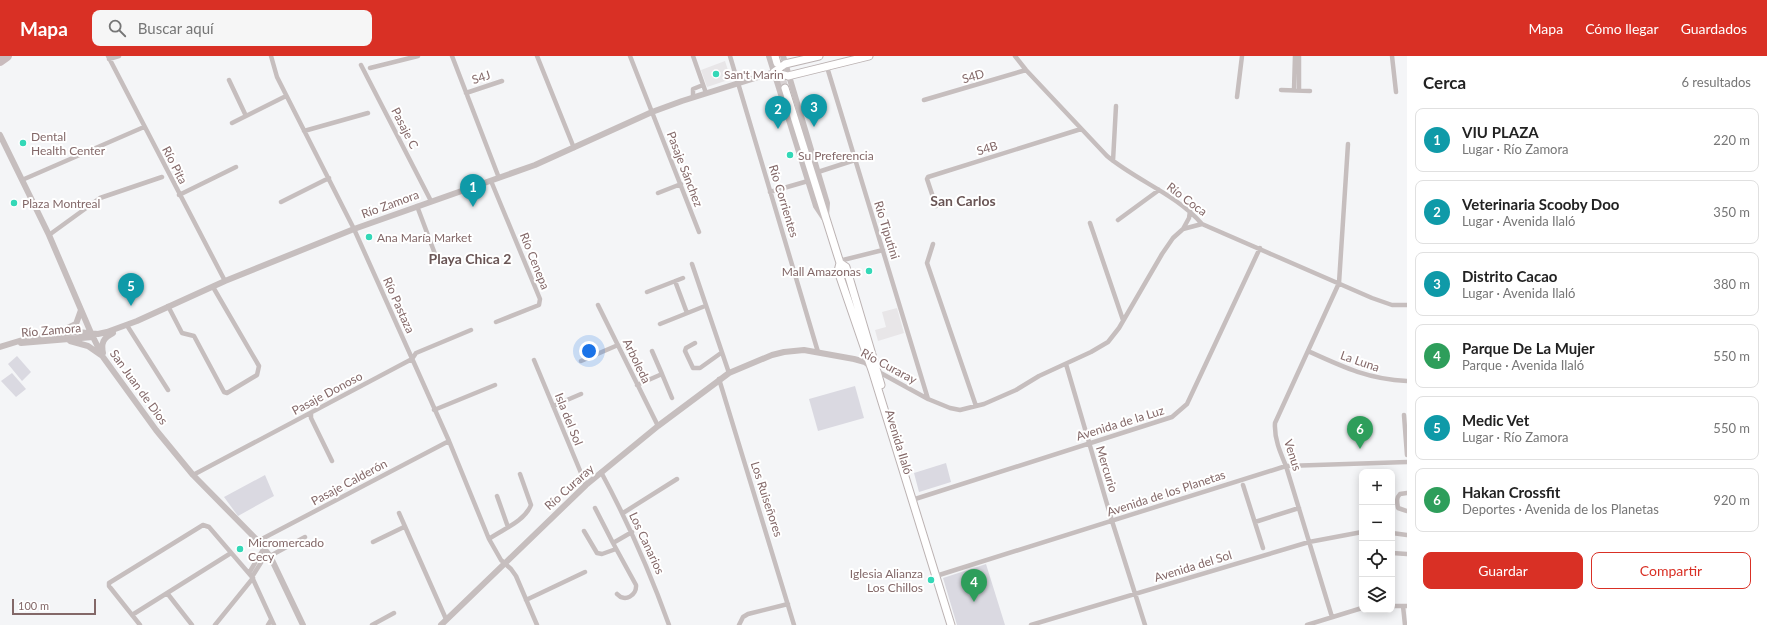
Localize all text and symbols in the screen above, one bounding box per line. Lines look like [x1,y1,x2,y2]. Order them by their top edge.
search box [92,10,372,46]
text: Mapa [20,17,68,40]
icon: search [106,17,128,39]
text: Buscar aquí [138,19,214,37]
text: Mapa [1529,20,1563,37]
text: Cómo llegar [1585,20,1659,37]
text: Guardados [1681,20,1747,37]
street label: S4D [960,66,986,86]
street label: S4J [470,67,492,87]
place label: San't Marin [724,67,784,82]
marker: San't Marin [711,69,721,79]
text: Cerca [1423,72,1466,93]
text: 6 resultados [1681,74,1751,90]
pin: 3 [801,94,827,127]
pin: 2 [765,96,791,129]
street label: Pasaje C [388,105,422,151]
text: VIU PLAZA [1462,123,1539,141]
place label: Dental Health Center [31,129,106,158]
street label: Pasaje Sánchez [664,129,706,209]
text: 1 [1433,132,1441,148]
text: 220 m [1713,132,1750,148]
marker: Dental Health Center [18,138,28,148]
street label: S4B [975,138,1000,158]
text: Lugar · Río Zamora [1462,141,1569,157]
street label: Río Pita [159,144,191,186]
place label: Su Preferencia [798,148,874,163]
marker: Su Preferencia [785,150,795,160]
street label: Río Corrientes [766,163,802,239]
pin: 1 [460,174,486,207]
street label: Río Coca [1164,179,1210,219]
street label: Río Zamora [359,187,421,221]
district label: San Carlos [930,192,996,209]
text: Veterinaria Scooby Doo [1462,195,1619,213]
place label: Plaza Montreal [22,196,100,211]
marker: Plaza Montreal [9,198,19,208]
street label: Río Tiputini [871,199,903,261]
text: 2 [1433,204,1441,220]
text: 350 m [1713,204,1750,220]
text: Lugar · Avenida Ilaló [1462,213,1575,229]
place label: Ana María Market [377,230,472,245]
street label: Río Cenepa [517,230,553,292]
marker: Ana María Market [364,232,374,242]
district label: Playa Chica 2 [429,250,511,267]
place label: Mall Amazonas [782,264,861,279]
marker: Mall Amazonas [864,266,874,276]
text: Distrito Cacao [1462,267,1557,285]
pin: 5 [118,273,144,306]
street label: Río Pastaza [380,275,418,335]
text: 3 [1433,276,1441,292]
text: 380 m [1713,276,1750,292]
text: Lugar · Avenida Ilaló [1462,285,1575,301]
street label: Río Zamora [20,320,82,340]
street label: Arboleda [620,336,654,386]
text: Parque De La Mujer [1462,339,1595,357]
your location [579,341,599,361]
street label: Río Curaray [858,345,920,387]
street label: San Juan de Dios [107,347,171,427]
street label: La Luna [1338,347,1382,375]
text: 4 [1433,348,1441,364]
text: 550 m [1713,348,1750,364]
text: Parque · Avenida Ilaló [1462,357,1584,373]
street label: Pasaje Donoso [289,368,365,418]
street label: Isla del Sol [552,391,586,447]
street label: Avenida de la Luz [1074,402,1166,444]
street label: Avenida Ilaló [882,408,916,476]
text: Medic Vet [1462,411,1529,429]
pin: 6 [1347,416,1373,449]
text: 5 [1433,420,1441,436]
text: 550 m [1713,420,1750,436]
text: Lugar · Río Zamora [1462,429,1569,445]
street label: Venus [1281,437,1305,473]
street label: Mercurio [1093,444,1121,494]
street label: Pasaje Calderón [308,456,390,508]
street label: Los Ruiseñores [748,459,786,539]
street label: Río Curaray [541,460,597,513]
street label: Avenida de los Planetas [1105,467,1227,519]
map controls [1359,469,1395,613]
button: + [1359,469,1395,505]
text: Hakan Crossfit [1462,483,1560,501]
text: 6 [1433,492,1441,508]
text: 920 m [1713,492,1750,508]
text: Deportes · Avenida de los Planetas [1462,501,1659,517]
button: − [1359,505,1395,541]
street label: Los Canarios [626,510,668,576]
place label: Micromercado Cecy [248,535,324,564]
button: locate [1359,541,1395,577]
marker: Micromercado Cecy [235,544,245,554]
street label: Avenida del Sol [1152,547,1234,585]
button: Guardar [1423,552,1583,589]
button: Compartir [1591,552,1751,589]
place label: Iglesia Alianza Los Chillos [850,566,923,595]
pin: 4 [961,569,987,602]
marker: Iglesia Alianza Los Chillos [926,575,936,585]
button: layers [1359,577,1395,613]
scale bar [12,597,96,616]
text: 100 m [18,599,49,612]

